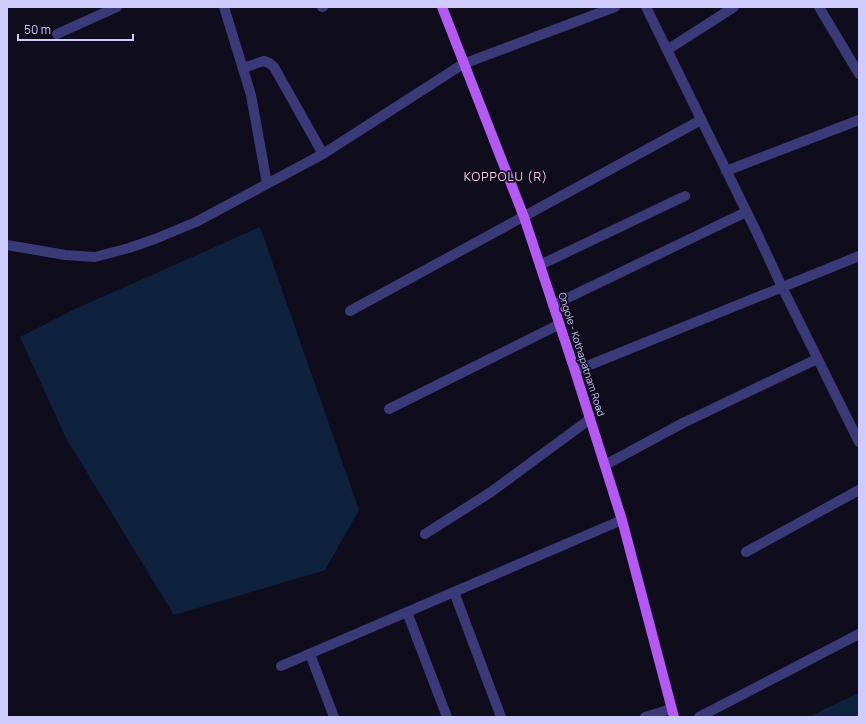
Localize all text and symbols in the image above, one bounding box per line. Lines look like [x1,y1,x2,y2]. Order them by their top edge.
scale bar [18,16,133,42]
text: 50 m [24,21,51,38]
district label: KOPPOLU (R) [464,168,548,185]
street label: Ongole - Kothapatnam Road [555,290,609,418]

